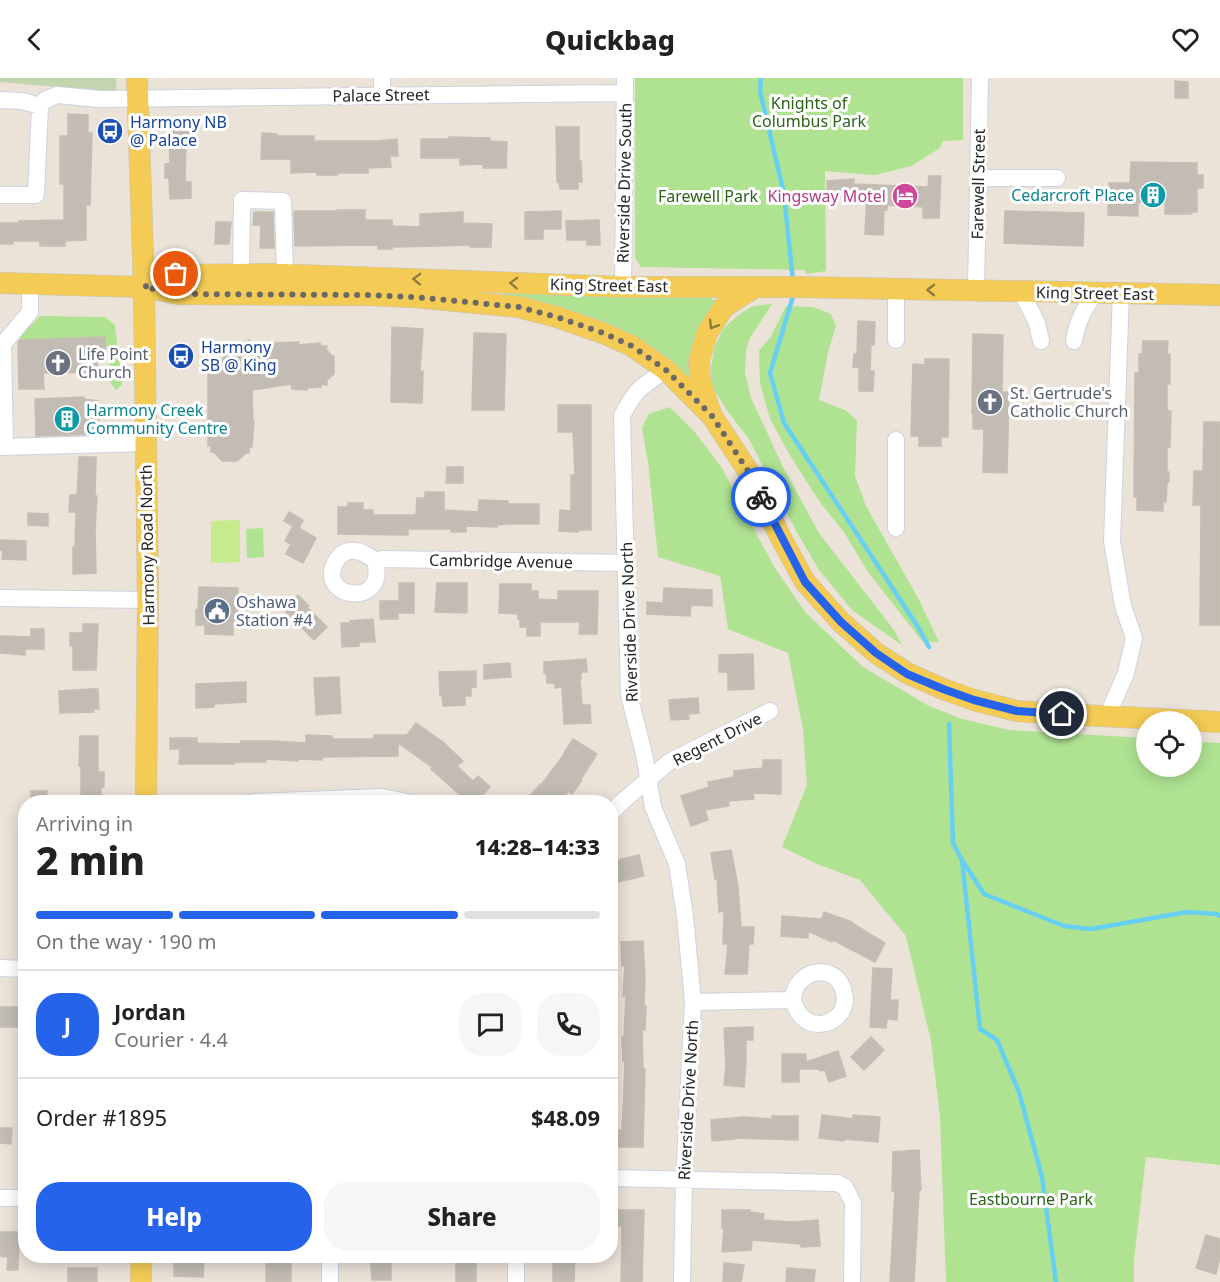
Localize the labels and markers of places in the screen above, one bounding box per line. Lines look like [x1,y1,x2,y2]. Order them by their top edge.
place label: Harmony NB @ Palace [130,111,227,151]
bus stop icon: Harmony NB @ Palace [95,116,125,146]
building icon: Cedarcroft Place [1138,180,1168,210]
hotel icon: Kingsway Motel [890,181,920,211]
place label: Cedarcroft Place [1011,184,1134,206]
place label: Kingsway Motel [768,185,886,207]
pin [150,248,201,299]
place label: Harmony SB @ King [201,336,277,376]
bus stop icon: Harmony SB @ King [166,341,196,371]
place label: Life Point Church [78,343,149,383]
church icon: Life Point Church [43,348,73,378]
place label: St. Gertrude's Catholic Church [1010,382,1128,422]
church icon: St. Gertrude's Catholic Church [975,387,1005,417]
place label: Harmony Creek Community Centre [86,399,228,439]
building icon: Harmony Creek Community Centre [52,404,82,434]
place label: Oshawa Station #4 [236,591,313,631]
public building icon: Oshawa Station #4 [202,596,232,626]
pin [1036,688,1087,739]

